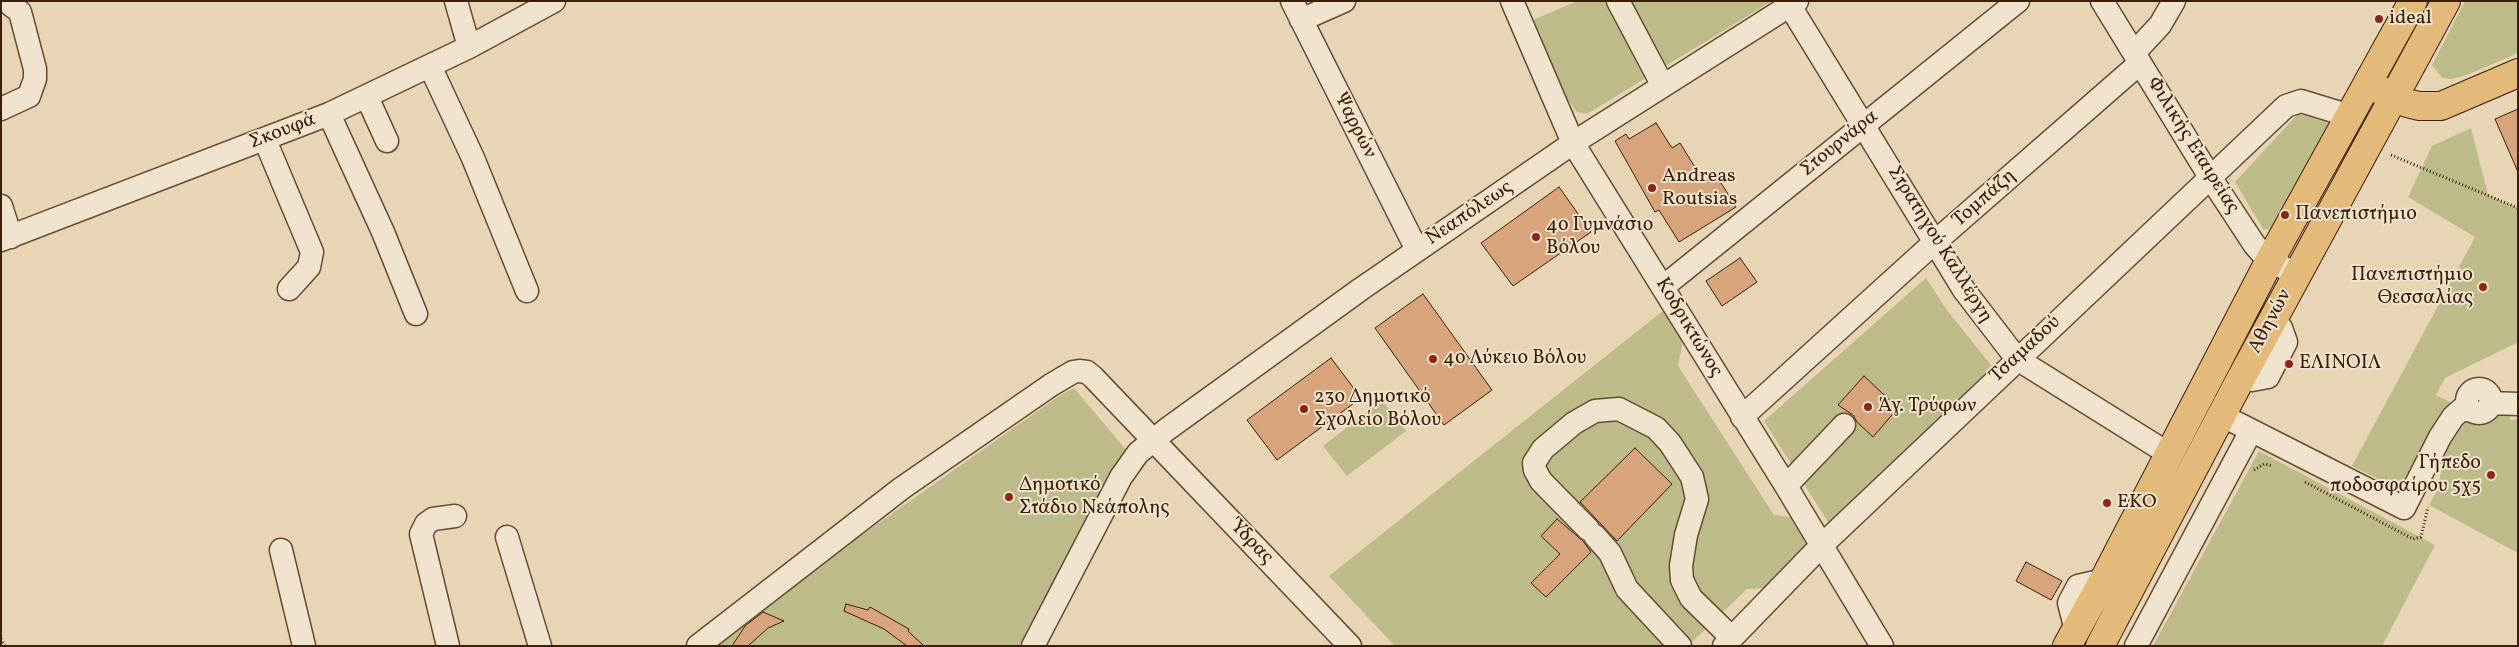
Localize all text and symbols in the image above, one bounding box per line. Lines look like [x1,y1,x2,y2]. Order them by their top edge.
place label: ideal [2389,7,2432,31]
marker: ideal [2373,13,2385,25]
street label: Φιλικής Εταιρείας [2140,73,2244,219]
street label: Ψαρρών [1327,89,1381,163]
street label: Στουρνάρα [1796,105,1884,183]
street label: Σκουφά [246,108,320,156]
street label: Στρατηγού Καλλέργη [1881,162,1997,328]
place label: Andreas Routsias [1662,165,1737,212]
street label: Τομπάζη [1948,165,2022,233]
street label: Νεαπόλεως [1422,176,1518,252]
marker: Andreas Routsias [1646,182,1658,194]
place label: Πανεπιστήμιο [2295,203,2417,227]
marker: Πανεπιστήμιο [2279,209,2291,221]
place label: 4ο Γυμνάσιο Βόλου [1546,214,1653,261]
marker: 4ο Γυμνάσιο Βόλου [1530,231,1542,243]
place label: Πανεπιστήμιο Θεσσαλίας [2351,264,2473,311]
street label: Κοδρικτώνος [1649,274,1727,382]
marker: Πανεπιστήμιο Θεσσαλίας [2477,281,2489,293]
street label: Αθηνών [2244,286,2298,358]
street label: Τσαμαδού [1986,311,2066,389]
place label: 4ο Λύκειο Βόλου [1443,347,1586,371]
place label: ΕΛΙΝΟΙΛ [2299,352,2381,376]
marker: 4ο Λύκειο Βόλου [1427,353,1439,365]
marker: ΕΛΙΝΟΙΛ [2283,358,2295,370]
place label: 23ο Δημοτικό Σχολείο Βόλου [1314,386,1441,433]
place label: Άγ. Τρύφων [1878,395,1976,419]
marker: Άγ. Τρύφων [1862,401,1874,413]
marker: 23ο Δημοτικό Σχολείο Βόλου [1298,403,1310,415]
place label: Γήπεδο ποδοσφαίρου 5χ5 [2330,452,2481,499]
marker: Γήπεδο ποδοσφαίρου 5χ5 [2485,469,2497,481]
place label: Δημοτικό Στάδιο Νεάπολης [1019,474,1170,521]
marker: Δημοτικό Στάδιο Νεάπολης [1003,491,1015,503]
place label: EKO [2117,491,2157,515]
marker: EKO [2101,497,2113,509]
street label: Ύδρας [1224,516,1278,570]

